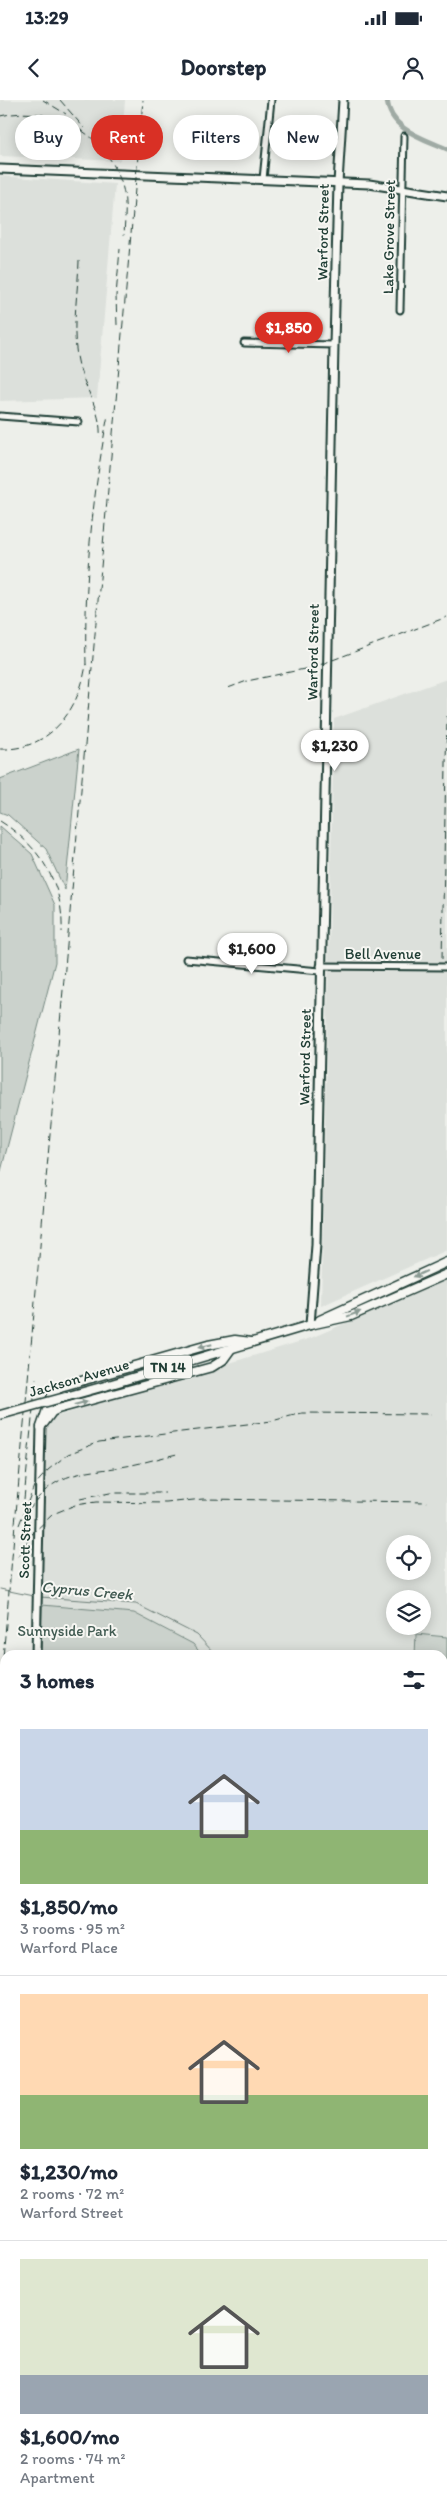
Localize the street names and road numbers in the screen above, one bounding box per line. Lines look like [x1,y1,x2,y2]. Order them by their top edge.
street label: Lake Grove Street [379,179,399,294]
street label: Warford Street [313,183,333,281]
street label: Warford Street [303,603,323,701]
street label: Bell Avenue [345,945,421,963]
street label: Warford Street [295,1008,315,1106]
street label: Jackson Avenue [27,1355,131,1401]
road number: TN 14 [144,1356,192,1378]
street label: Scott Street [15,1501,35,1579]

